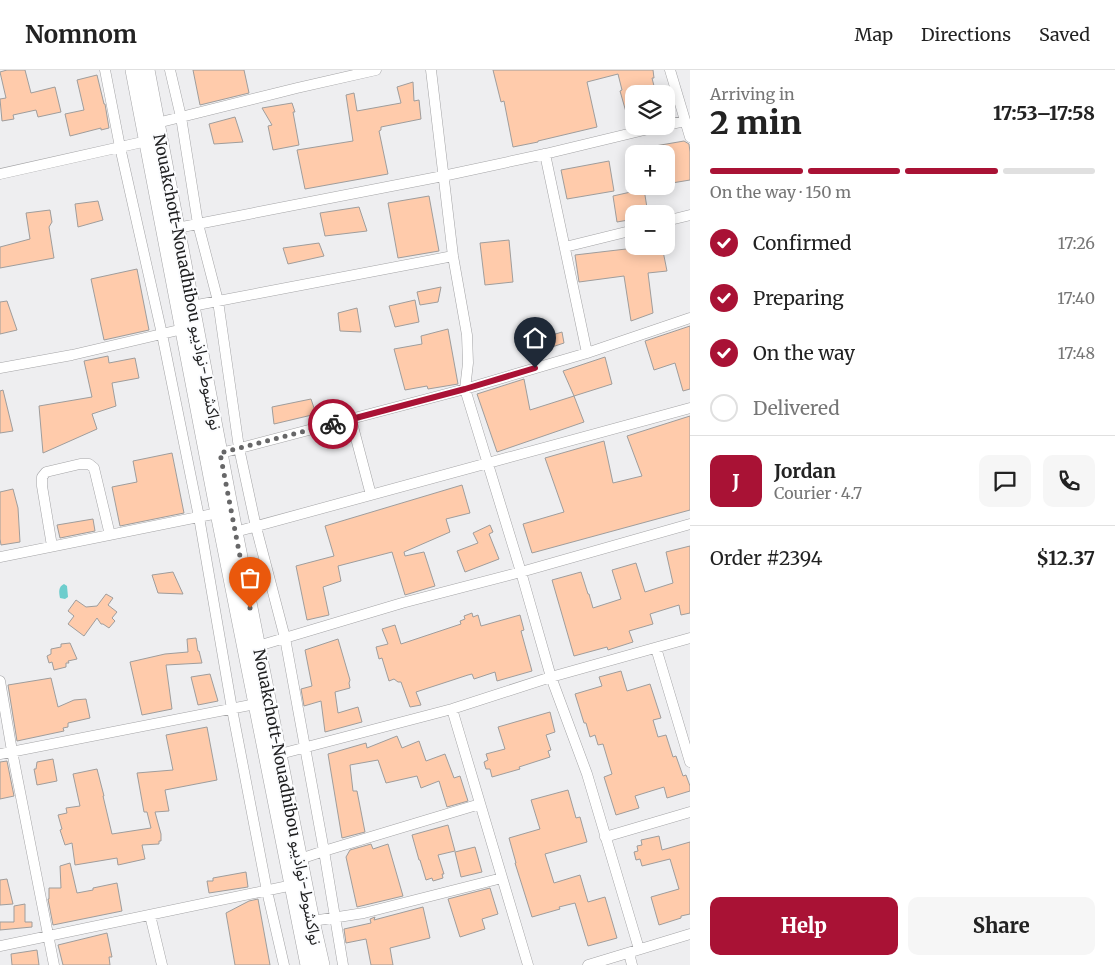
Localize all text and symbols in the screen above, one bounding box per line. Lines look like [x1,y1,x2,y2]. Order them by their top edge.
text: Nomnom [25,19,137,50]
text: Map [855,23,893,46]
text: Directions [921,23,1011,46]
text: Saved [1039,23,1090,46]
text: Arriving in [710,84,795,104]
map controls [625,85,675,255]
button: layers [625,85,675,135]
text: 17:53–17:58 [993,101,1095,125]
text: 2 min [710,103,802,143]
street label: Nouakchott-Nouadhibou نواكشوط-نواذيبو [149,132,227,432]
button: + [625,145,675,195]
text: On the way · 150 m [710,182,851,202]
button: − [625,205,675,255]
icon: check [710,229,738,257]
text: Confirmed [753,231,851,255]
text: 17:26 [1058,233,1095,253]
icon: check [710,284,738,312]
text: Preparing [753,286,844,310]
text: 17:40 [1057,288,1095,308]
pin [514,317,556,368]
icon: home [521,324,549,352]
icon: check [710,339,738,367]
text: On the way [753,341,855,365]
text: 17:48 [1058,343,1095,363]
text: Delivered [753,396,840,420]
courier [308,399,358,449]
icon: bike [319,410,347,438]
button: chat [979,455,1031,507]
button: phone [1043,455,1095,507]
text: Jordan [774,459,836,483]
text: J [732,469,740,493]
text: Courier · 4.7 [774,483,862,503]
text: Order #2394 [710,546,823,570]
text: $12.37 [1036,546,1095,570]
pin [229,557,271,608]
icon: bag [236,564,264,592]
street label: Nouakchott-Nouadhibou نواكشوط-نواذيبو [249,647,327,947]
button: Help [710,897,898,955]
button: Share [908,897,1095,955]

